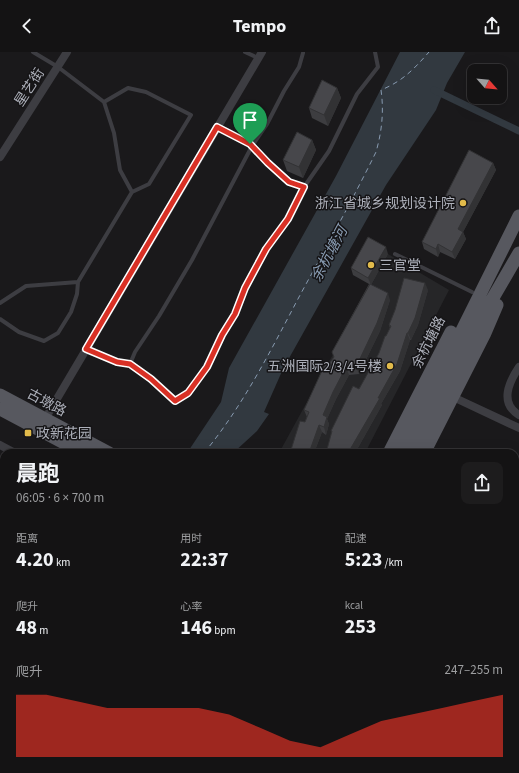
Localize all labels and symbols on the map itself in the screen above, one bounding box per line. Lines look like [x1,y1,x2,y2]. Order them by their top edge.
street label: 星艺街 [10,64,50,111]
north arrow [467,64,507,104]
pin [233,103,267,144]
place label: 浙江省城乡规划设计院 [315,194,455,214]
marker: 浙江省城乡规划设计院 [458,198,468,208]
water label: 余杭塘河 [306,220,354,286]
place label: 三官堂 [379,256,421,276]
marker: 三官堂 [366,260,376,270]
street label: 余杭塘路 [407,313,451,372]
place label: 五洲国际2/3/4号楼 [267,357,382,377]
marker: 五洲国际2/3/4号楼 [385,361,395,371]
street label: 古墩路 [23,384,70,422]
place label: 政新花园 [36,424,92,444]
marker: 政新花园 [23,428,33,438]

